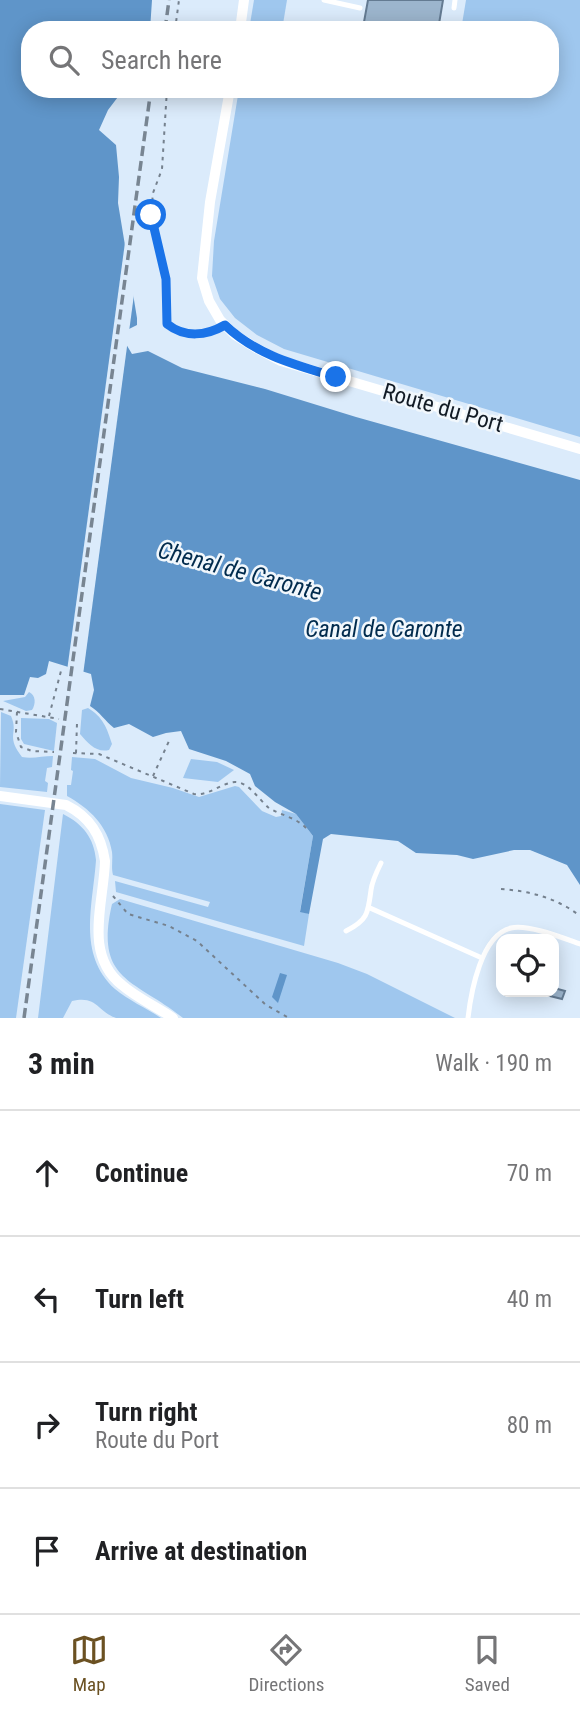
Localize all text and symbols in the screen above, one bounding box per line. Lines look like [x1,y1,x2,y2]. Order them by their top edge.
search box [21,21,559,98]
icon: search [45,41,83,79]
text: Search here [101,45,222,75]
route start [135,199,166,230]
route end [320,361,351,392]
street label: Route du Port [380,378,506,438]
water label: Chenal de Caronte [155,536,325,606]
water label: Canal de Caronte [305,615,463,643]
map controls [496,934,559,997]
button: locate [496,934,559,997]
text: 3 min [28,1046,95,1081]
text: Walk · 190 m [435,1050,552,1077]
icon: ahead [28,1154,66,1192]
text: Continue [95,1158,188,1188]
text: 70 m [507,1160,552,1187]
icon: left [28,1280,66,1318]
text: Turn left [95,1284,184,1314]
text: 40 m [507,1286,552,1313]
text: Turn right [95,1397,197,1427]
icon: right [28,1406,66,1444]
text: 80 m [507,1412,552,1439]
text: Route du Port [95,1427,219,1454]
icon: arrive [28,1532,66,1570]
text: Arrive at destination [95,1536,307,1566]
tab: Map [70,1631,108,1696]
tab: Directions [248,1631,324,1696]
tab: Saved [465,1631,510,1696]

